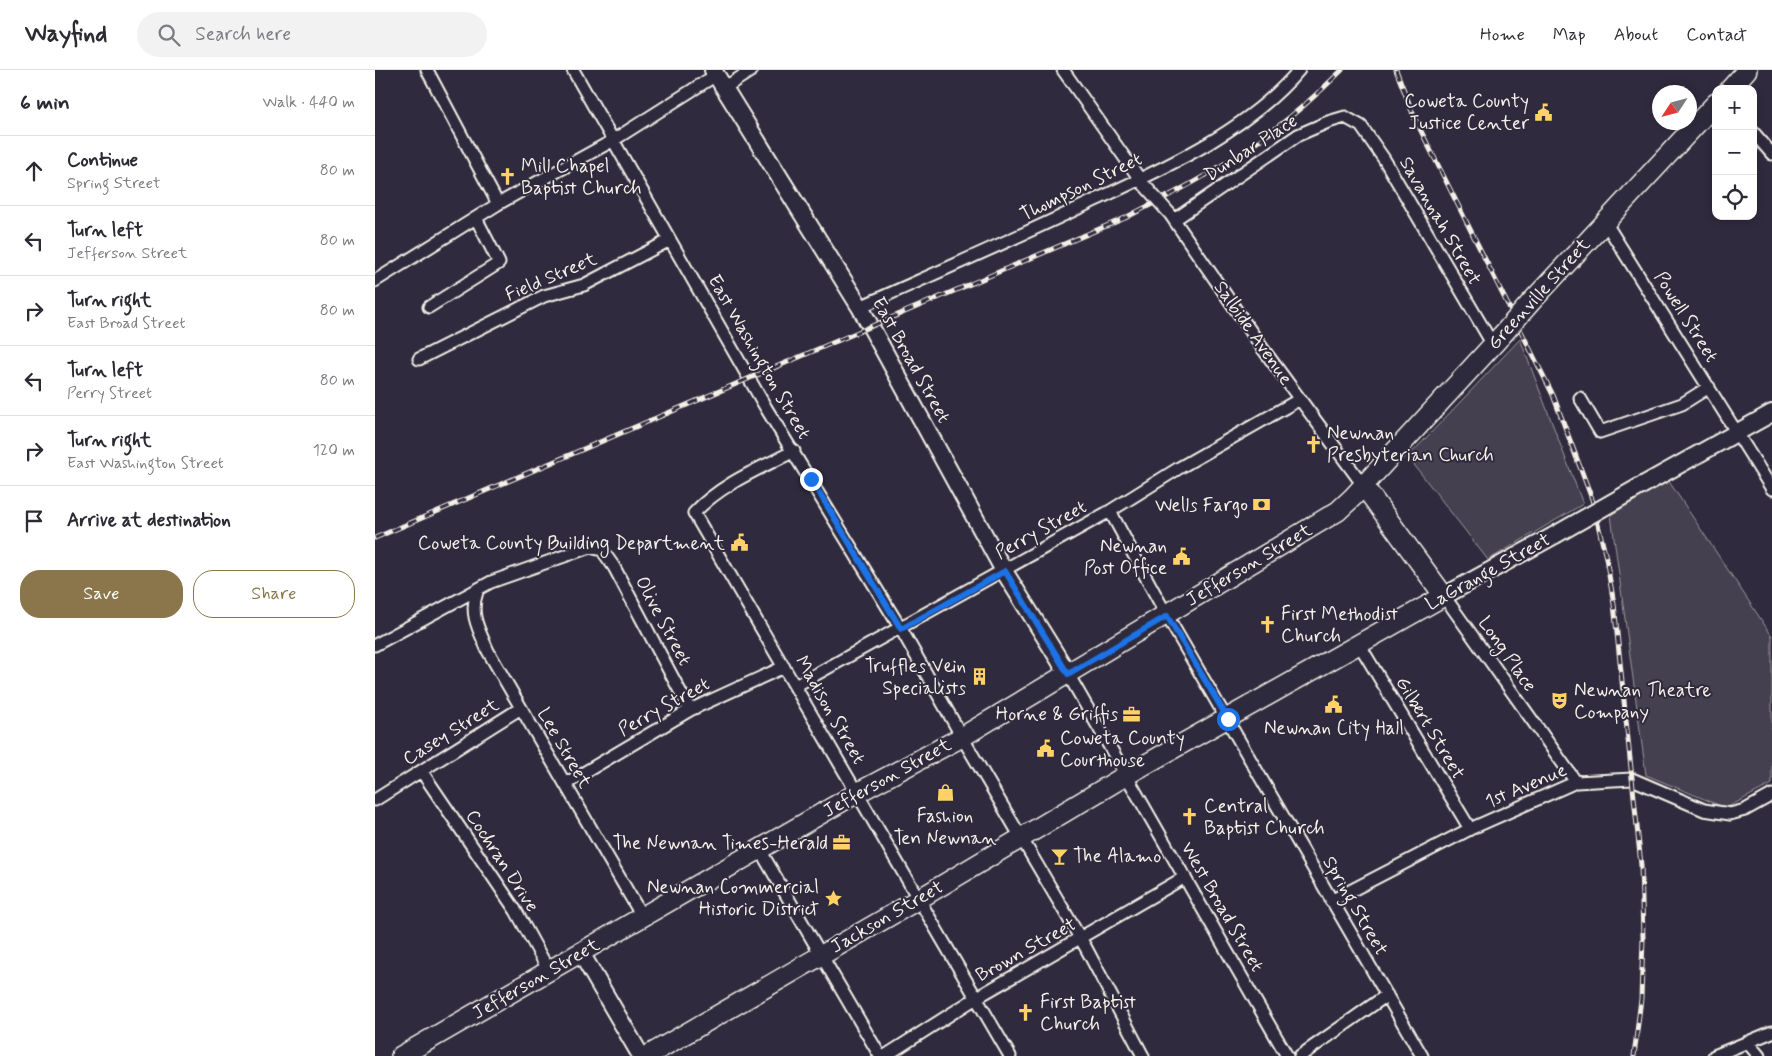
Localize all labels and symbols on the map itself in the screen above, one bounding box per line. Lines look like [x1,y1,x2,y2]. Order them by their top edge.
north arrow [1652,85,1697,130]
place label: Coweta County Justice Center [1404,89,1529,136]
public building icon: Coweta County Justice Center [1533,102,1553,122]
street label: Dunbar Place [1199,108,1303,188]
street label: Thompson Street [1016,147,1146,227]
street label: Savannah Street [1393,152,1487,290]
place label: Mill Chapel Baptist Church [521,154,642,201]
church icon: Mill Chapel Baptist Church [497,167,517,187]
street label: Greenville Street [1482,233,1596,355]
street label: Field Street [502,247,600,307]
street label: Powell Street [1648,267,1724,367]
street label: East Washington Street [699,270,816,445]
street label: Salbide Avenue [1208,276,1298,390]
street label: East Broad Street [866,292,956,428]
place label: Newnan Presbyterian Church [1327,421,1494,468]
church icon: Newnan Presbyterian Church [1303,434,1323,454]
route end [800,468,823,491]
place label: Wells Fargo [1155,493,1248,519]
street label: Perry Street [991,495,1092,566]
bank icon: Wells Fargo [1252,495,1272,515]
street label: Jefferson Street [1181,517,1317,613]
street label: LaGrange Street [1421,527,1557,619]
place label: Coweta County Building Department [418,531,725,558]
public building icon: Coweta County Building Department [729,533,749,553]
place label: Newnan Post Office [1084,534,1167,581]
public building icon: Newnan Post Office [1171,547,1191,567]
street label: Olive Street [629,572,697,670]
place label: First Methodist Church [1281,602,1398,649]
street label: Long Place [1470,611,1542,698]
church icon: First Methodist Church [1257,615,1277,635]
street label: Madison Street [789,651,871,769]
place label: Truffles Vein Specialists [865,654,967,701]
building icon: Truffles Vein Specialists [970,667,990,687]
street label: Perry Street [614,672,715,743]
street label: Gilbert Street [1390,672,1470,784]
place label: Newnan Theatre Company [1574,678,1711,725]
theatre icon: Newnan Theatre Company [1550,691,1570,711]
street label: Casey Street [398,693,504,771]
public building icon: Newnan City Hall [1324,695,1344,715]
place label: Horne & Griffis [996,702,1119,727]
street label: Lee Street [531,703,597,793]
office icon: Horne & Griffis [1122,704,1142,724]
route start [1217,708,1240,731]
place label: Newnan City Hall [1264,716,1404,742]
place label: Coweta County Courthouse [1060,726,1185,773]
street label: Jefferson Street [818,732,956,824]
public building icon: Coweta County Courthouse [1036,739,1056,759]
street label: 1st Avenue [1481,758,1571,814]
shop icon: Fashion Ten Newnan [935,783,955,803]
place label: Central Baptist Church [1204,794,1325,841]
place label: Fashion Ten Newnan [893,804,997,851]
street label: Cochran Drive [460,805,544,917]
church icon: Central Baptist Church [1180,807,1200,827]
place label: The Newnan Times-Herald [612,831,828,856]
office icon: The Newnan Times-Herald [832,833,852,853]
street label: West Broad Street [1175,838,1269,976]
place label: The Alamo [1073,844,1161,869]
bar icon: The Alamo [1049,846,1069,866]
street label: Spring Street [1314,852,1394,962]
place label: Newnan Commercial Historic District [647,875,819,922]
street label: Jackson Street [826,875,948,959]
place icon: Newnan Commercial Historic District [823,888,843,908]
street label: Brown Street [971,912,1081,988]
street label: Jefferson Street [468,932,604,1026]
place label: First Baptist Church [1040,990,1136,1037]
church icon: First Baptist Church [1016,1003,1036,1023]

